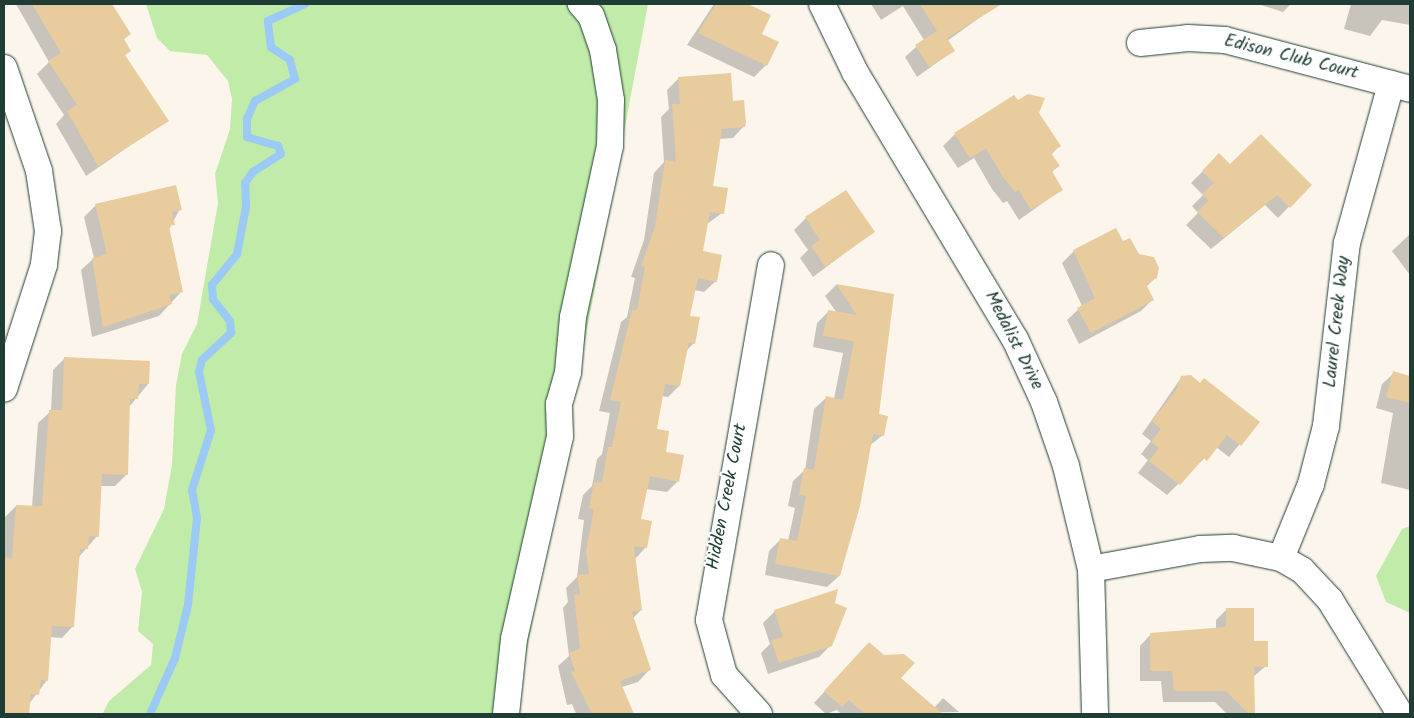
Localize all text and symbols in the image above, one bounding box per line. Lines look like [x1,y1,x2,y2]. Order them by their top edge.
street label: Edison Club Court [1222,31,1360,85]
street label: Laurel Creek Way [1320,255,1356,389]
street label: Medalist Drive [979,288,1047,394]
street label: Hidden Creek Court [703,422,753,572]

